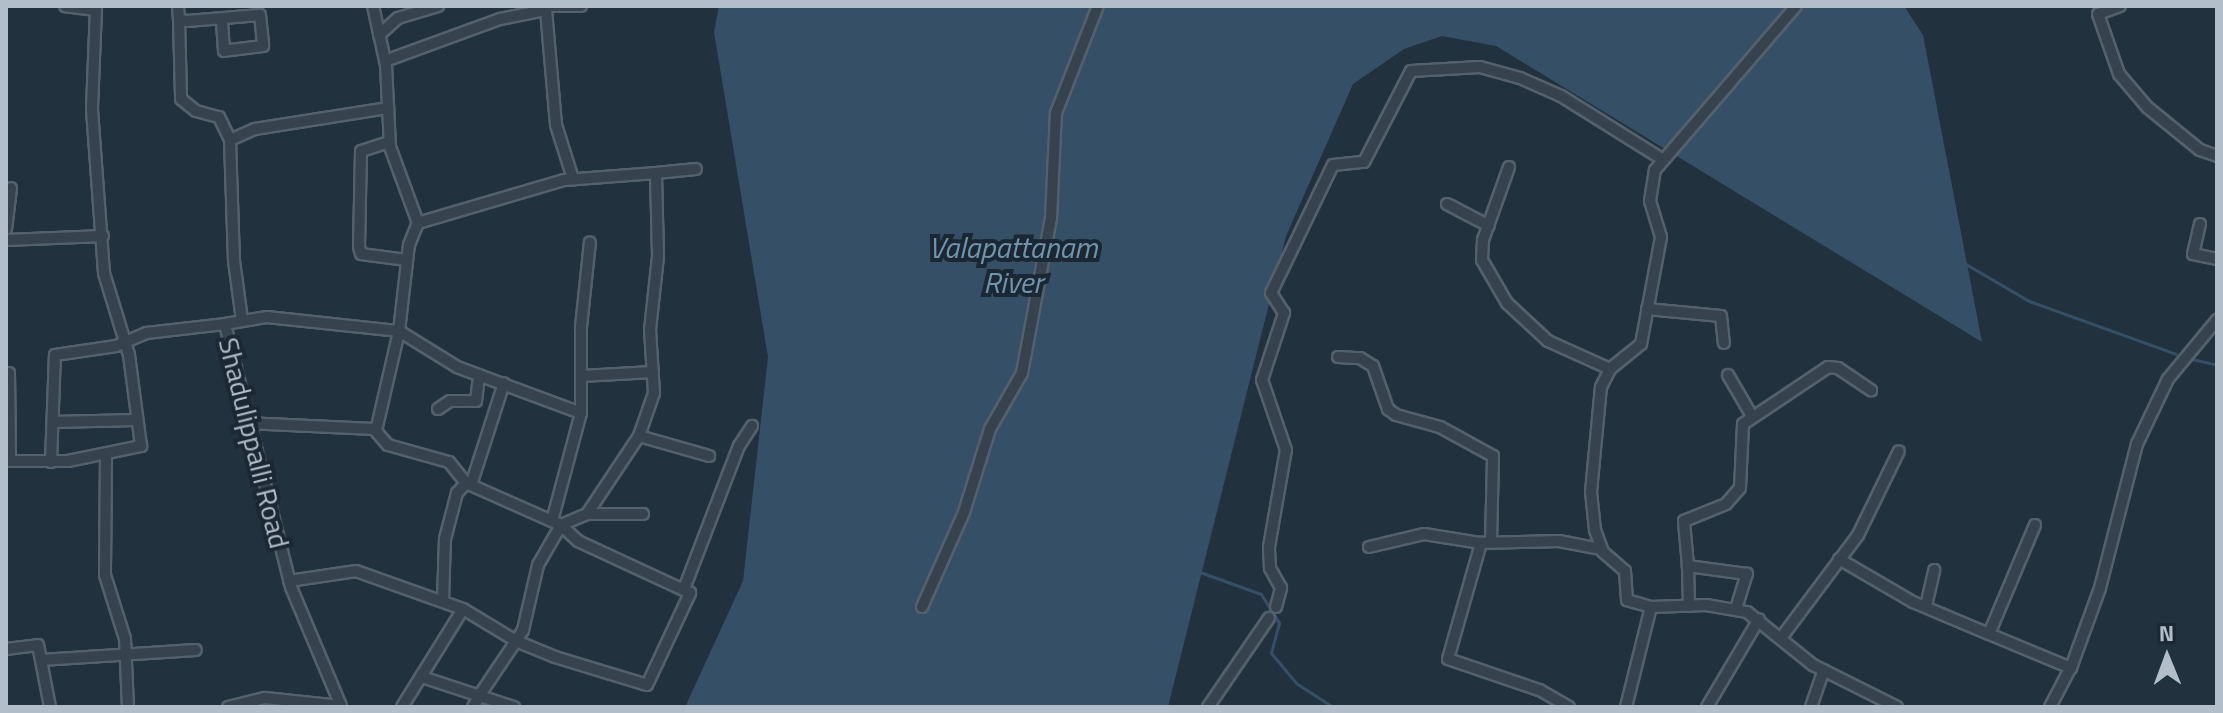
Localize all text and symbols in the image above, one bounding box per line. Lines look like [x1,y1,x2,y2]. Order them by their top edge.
water label: Valapattanam River [928,229,1098,300]
street label: Shadulippalli Road [212,334,296,552]
text: N [2159,616,2175,650]
north arrow [2127,617,2207,697]

